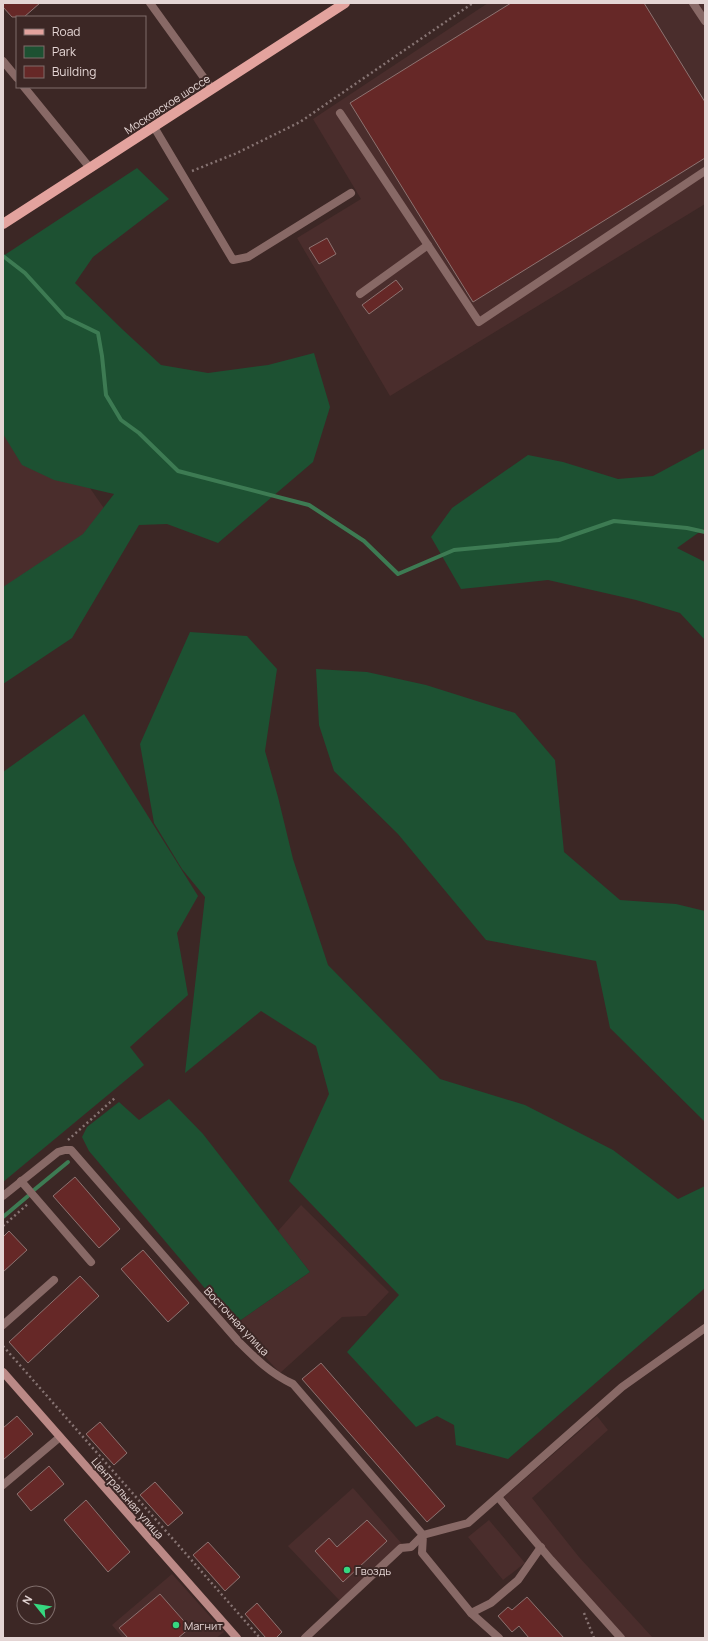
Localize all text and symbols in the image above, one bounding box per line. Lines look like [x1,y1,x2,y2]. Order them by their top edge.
legend [16,16,146,88]
text: Road [52,23,80,40]
text: Park [52,43,77,60]
text: Building [52,63,96,80]
street label: Московское шоссе [121,70,213,137]
street label: Восточная улица [201,1283,273,1359]
street label: Центральная улица [89,1454,167,1542]
place label: Гвоздь [355,1563,391,1578]
marker: Гвоздь [342,1565,352,1575]
north arrow [16,1585,56,1625]
text: N [18,1592,35,1607]
place label: Магнит [184,1618,223,1633]
marker: Магнит [171,1620,181,1630]

